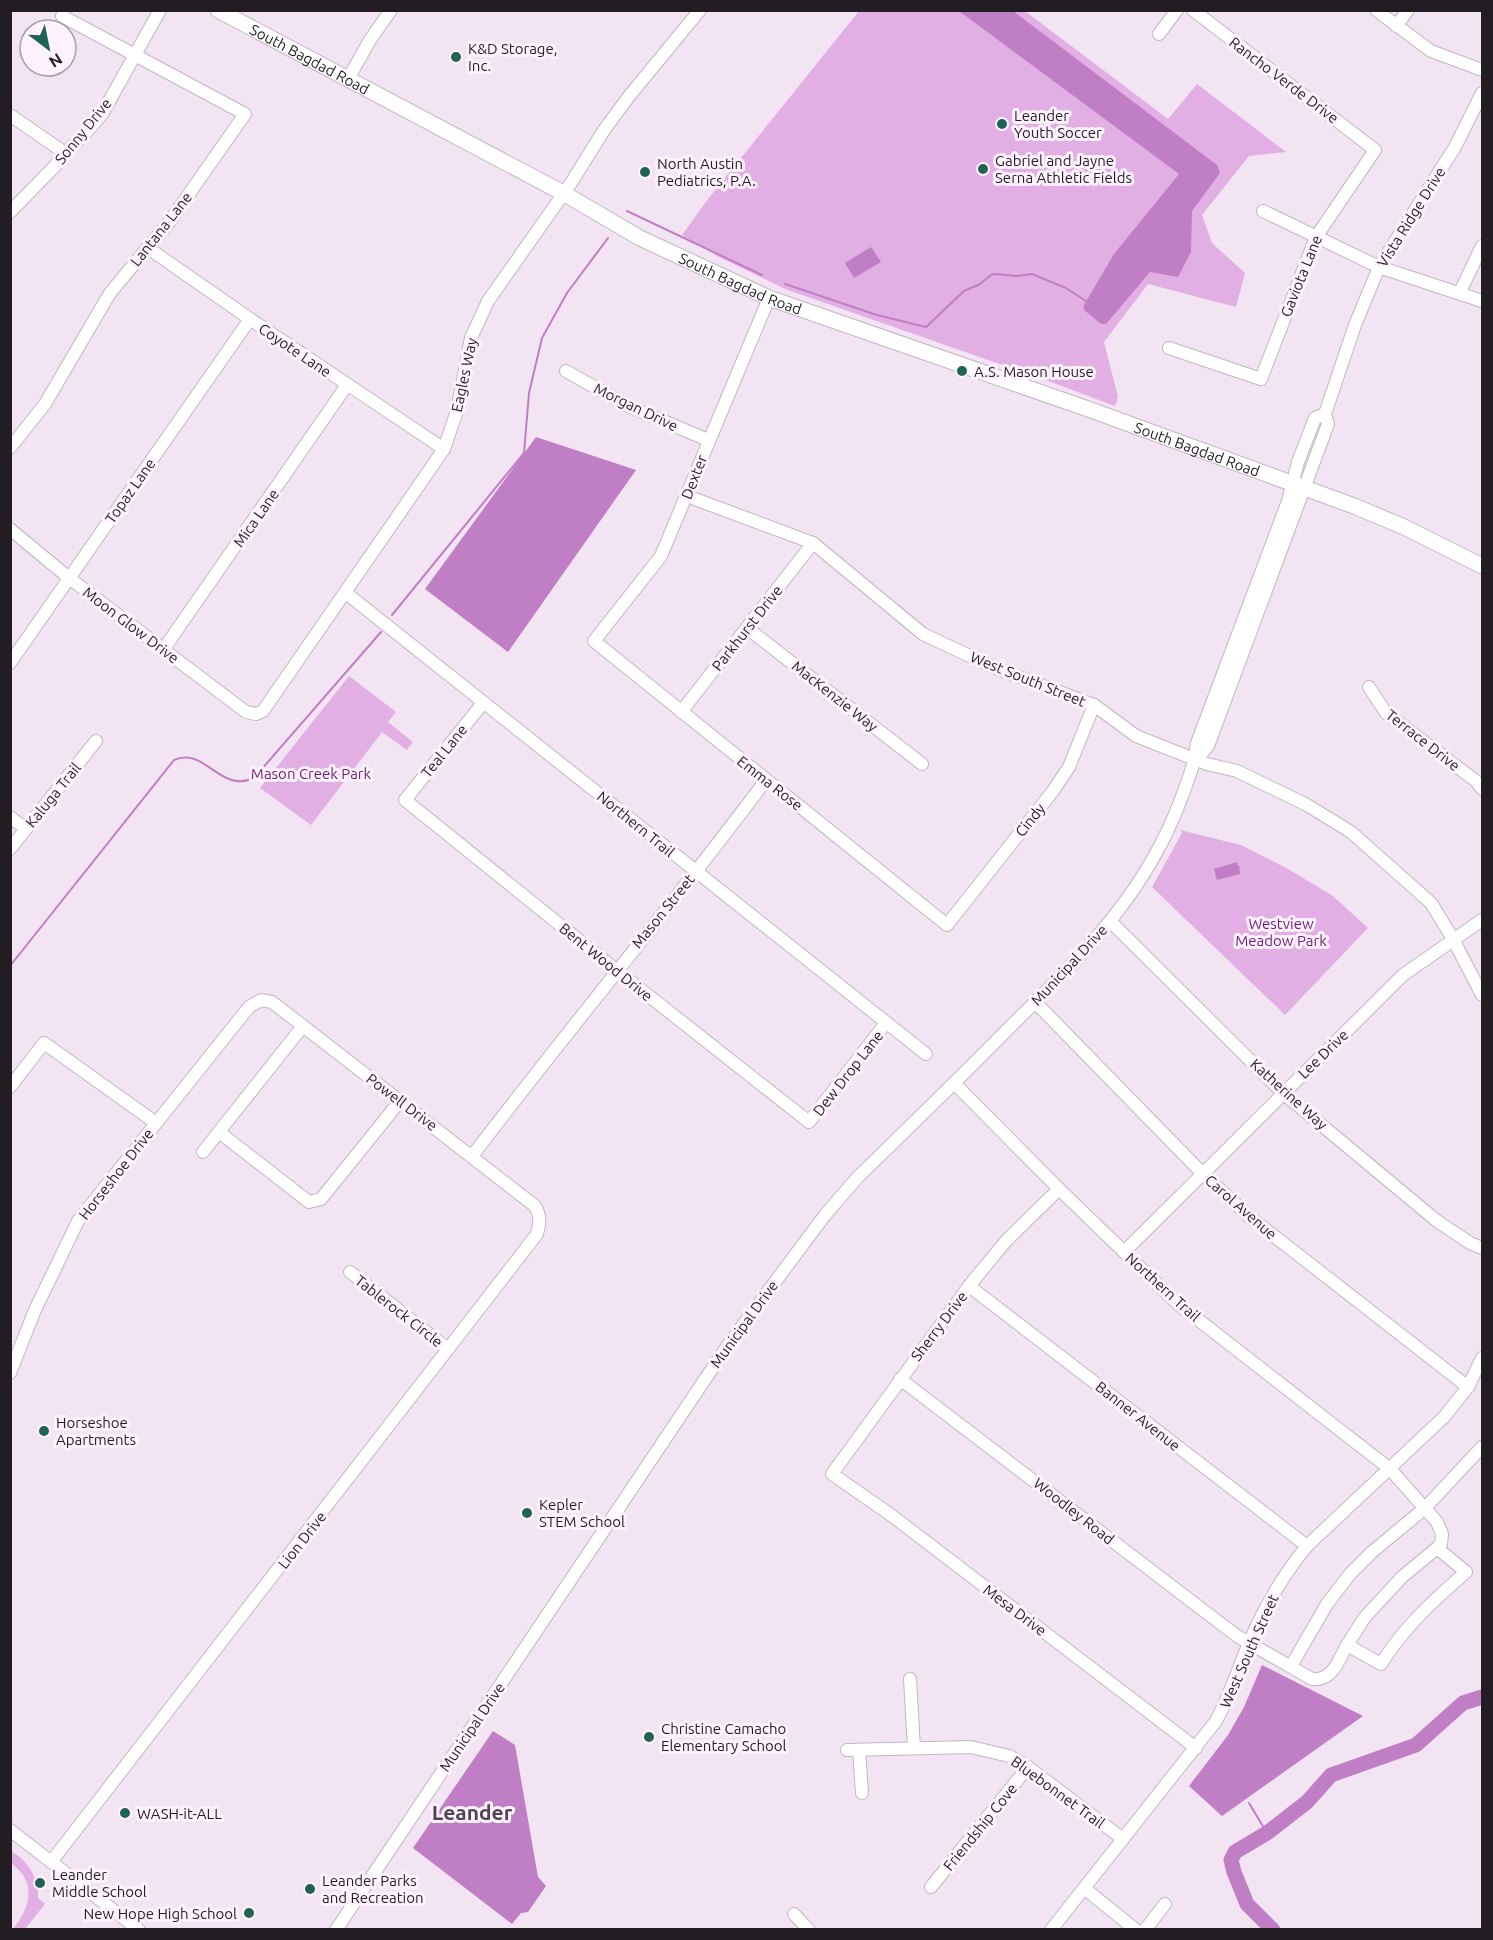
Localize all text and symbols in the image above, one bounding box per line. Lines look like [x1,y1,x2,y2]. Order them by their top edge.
north arrow [18,18,78,78]
street label: South Bagdad Road [247,20,372,97]
street label: Rancho Verde Drive [1226,33,1342,127]
place label: K&D Storage, Inc. [468,40,557,74]
text: N [46,50,66,72]
marker: K&D Storage, Inc. [449,50,463,64]
street label: Sonny Drive [51,95,115,167]
place label: Leander Youth Soccer [1014,107,1102,141]
marker: Leander Youth Soccer [995,117,1009,131]
place label: Gabriel and Jayne Serna Athletic Fields [995,152,1132,186]
place label: North Austin Pediatrics, P.A. [657,155,756,189]
marker: Gabriel and Jayne Serna Athletic Fields [976,162,990,176]
street label: Vista Ridge Drive [1373,164,1449,270]
marker: North Austin Pediatrics, P.A. [638,165,652,179]
street label: Lantana Lane [127,189,195,269]
street label: Gaviota Lane [1277,233,1325,319]
street label: South Bagdad Road [676,249,804,317]
street label: Coyote Lane [256,320,334,380]
street label: Eagles Way [448,336,480,414]
place label: A.S. Mason House [974,363,1094,380]
marker: A.S. Mason House [955,364,969,378]
street label: Morgan Drive [591,379,681,435]
street label: South Bagdad Road [1132,418,1262,479]
street label: Dexter [678,452,710,502]
street label: Topaz Lane [101,455,159,527]
street label: Mica Lane [230,486,282,550]
street label: Parkhurst Drive [708,582,786,674]
street label: Moon Glow Drive [80,583,182,667]
street label: West South Street [968,648,1088,710]
street label: MacKenzie Way [789,657,881,735]
street label: Terrace Drive [1383,706,1463,774]
street label: Teal Lane [418,721,470,781]
street label: Emma Rose [734,752,806,814]
street label: Kaluga Trail [22,759,84,831]
park label: Mason Creek Park [251,765,372,782]
street label: Northern Trail [594,788,678,860]
street label: Cindy [1012,800,1048,840]
street label: Mason Street [628,871,698,951]
park label: Westview Meadow Park [1235,915,1327,949]
street label: Bent Wood Drive [556,919,656,1005]
street label: Municipal Drive [1027,921,1111,1009]
street label: Lee Drive [1294,1026,1352,1082]
street label: Dew Drop Lane [809,1027,887,1119]
street label: Katherine Way [1247,1055,1331,1133]
street label: Powell Drive [363,1070,441,1134]
street label: Horseshoe Drive [75,1125,157,1223]
street label: Carol Avenue [1202,1171,1280,1243]
street label: Northern Trail [1122,1249,1204,1325]
street label: Tablerock Circle [352,1271,446,1351]
street label: Municipal Drive [707,1277,781,1371]
street label: Sherry Drive [907,1288,971,1364]
street label: Banner Avenue [1092,1378,1184,1454]
place label: Horseshoe Apartments [56,1414,136,1448]
marker: Horseshoe Apartments [37,1424,51,1438]
street label: Woodley Road [1030,1474,1118,1548]
place label: Kepler STEM School [539,1496,625,1530]
marker: Kepler STEM School [520,1506,534,1520]
street label: Lion Drive [275,1508,329,1572]
street label: Mesa Drive [980,1581,1050,1639]
street label: West South Street [1216,1591,1282,1711]
street label: Municipal Drive [436,1679,508,1775]
place label: Christine Camacho Elementary School [661,1720,787,1754]
marker: Christine Camacho Elementary School [642,1730,656,1744]
street label: Bluebonnet Trail [1008,1752,1108,1832]
street label: Friendship Cove [940,1780,1020,1874]
district label: Leander [432,1800,513,1824]
place label: WASH-it-ALL [137,1805,222,1822]
marker: WASH-it-ALL [118,1806,132,1820]
place label: Leander Middle School [52,1866,147,1900]
place label: Leander Parks and Recreation [322,1872,424,1906]
marker: Leander Middle School [33,1876,47,1890]
marker: Leander Parks and Recreation [303,1882,317,1896]
place label: New Hope High School [84,1905,237,1922]
marker: New Hope High School [242,1906,256,1920]

